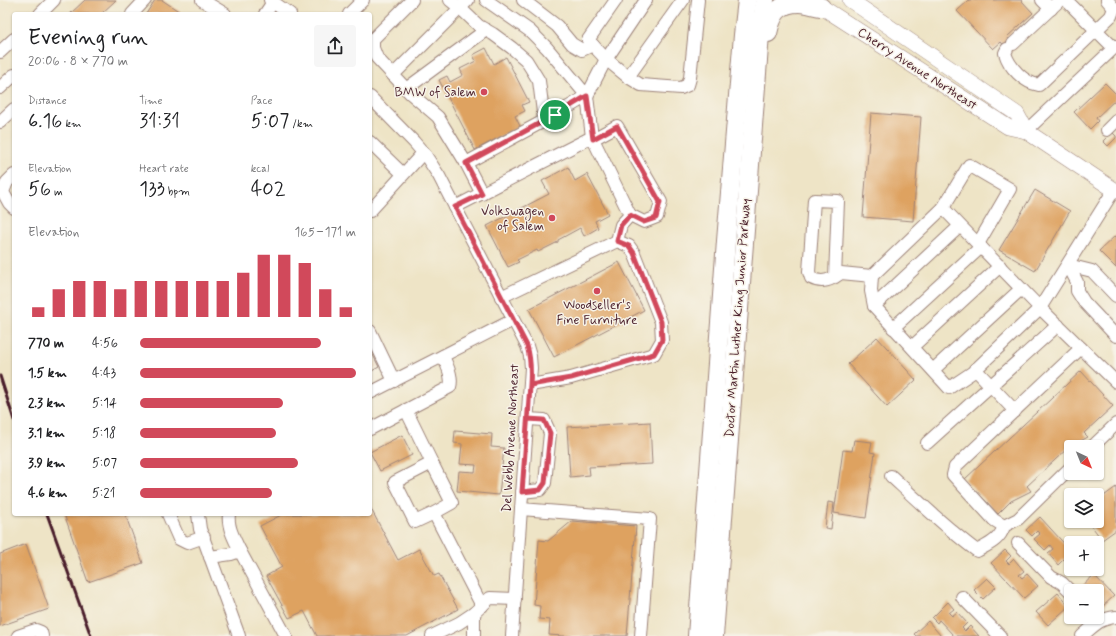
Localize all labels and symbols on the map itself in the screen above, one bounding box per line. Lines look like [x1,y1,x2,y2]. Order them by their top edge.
street label: Cherry Avenue Northeast [854,24,980,114]
place label: BMW of Salem [395,84,476,101]
marker: BMW of Salem [479,87,489,97]
pin [538,98,572,132]
street label: Doctor Martin Luther King Junior Parkway [721,198,755,438]
place label: Volkswagen of Salem [481,203,544,235]
marker: Volkswagen of Salem [547,213,557,223]
marker: Woodseller's Fine Furniture [592,286,602,296]
place label: Woodseller's Fine Furniture [557,297,637,329]
street label: Del Webb Avenue Northeast [499,363,523,513]
north arrow [1064,440,1104,480]

